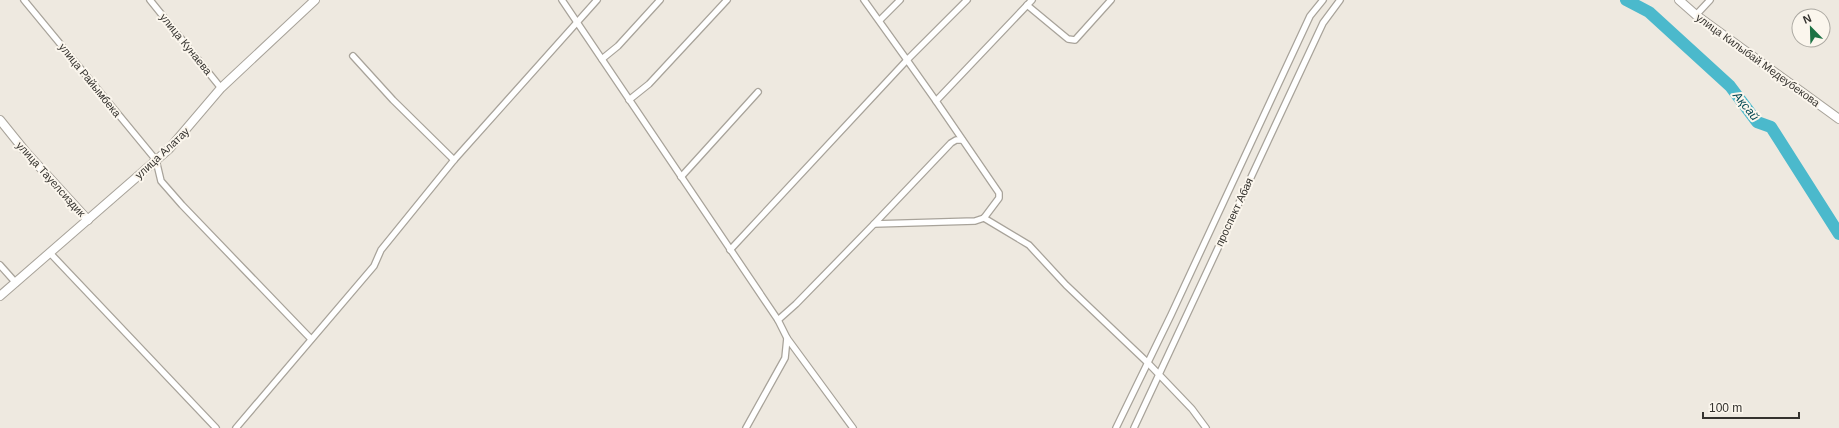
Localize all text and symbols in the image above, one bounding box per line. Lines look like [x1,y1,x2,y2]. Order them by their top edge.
north arrow [1791,8,1831,48]
street label: улица Кунаева [158,11,215,78]
street label: улица Килыбай Медеубекова [1694,11,1823,109]
text: N [1801,12,1813,26]
street label: улица Райымбека [57,41,124,120]
water label: Ақсай [1730,88,1762,123]
street label: улица Алатау [133,125,192,181]
street label: улица Тауелсиздик [14,139,88,219]
street label: проспект Абая [1213,176,1255,248]
scale bar [1703,394,1799,420]
text: 100 m [1709,401,1742,415]

